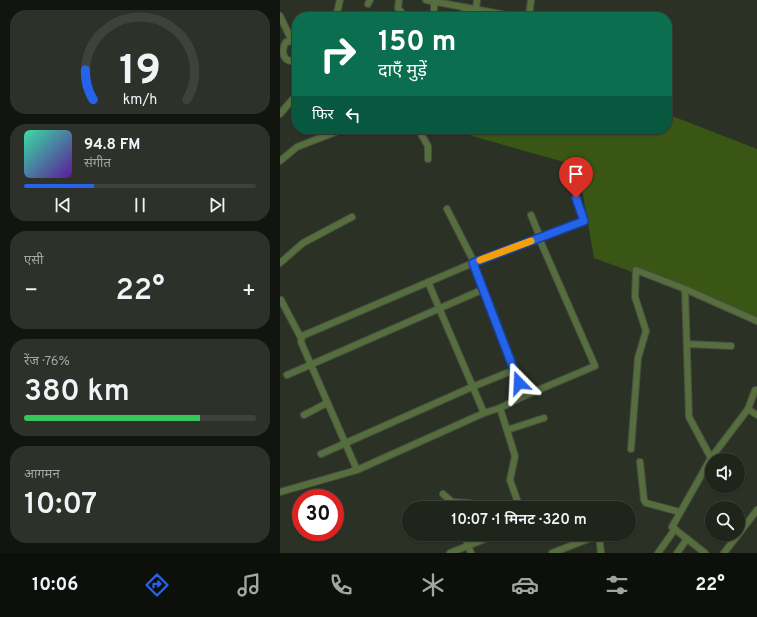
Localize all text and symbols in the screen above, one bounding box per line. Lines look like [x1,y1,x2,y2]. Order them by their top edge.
text: 150 m [378,25,456,61]
icon: right [312,28,364,80]
text: 19 [119,46,161,99]
text: दाएँ मुड़ें [378,60,427,83]
text: km/h [123,91,157,109]
icon: left [342,104,364,126]
text: फिर [312,106,334,125]
text: 94.8 FM [84,136,140,155]
text: संगीत [84,156,111,172]
pin [559,157,593,198]
icon: arrive [565,163,587,185]
icon: previous [52,194,74,216]
icon: pause [129,194,151,216]
icon: next [206,194,228,216]
text: एसी [24,253,43,269]
text: 22° [115,273,165,310]
text: − [24,278,38,305]
text: + [242,278,256,305]
text: रेंज · 76% [24,354,70,370]
position arrow [498,362,540,404]
text: 380 km [24,374,130,411]
map controls [705,453,745,541]
button: sound [705,453,745,493]
text: आगमन [24,467,60,483]
text: 10:07 [24,487,97,524]
speed limit sign: 30 [292,489,344,541]
button: search [705,501,745,541]
text: 10:07 · 1 मिनट · 320 m [451,511,587,530]
icon: directions [143,571,171,599]
icon: music [235,571,263,599]
icon: phone [327,571,355,599]
icon: climate [419,571,447,599]
icon: car [511,571,539,599]
icon: filters [603,571,631,599]
text: 10:06 [32,574,78,597]
text: 22° [695,574,725,597]

